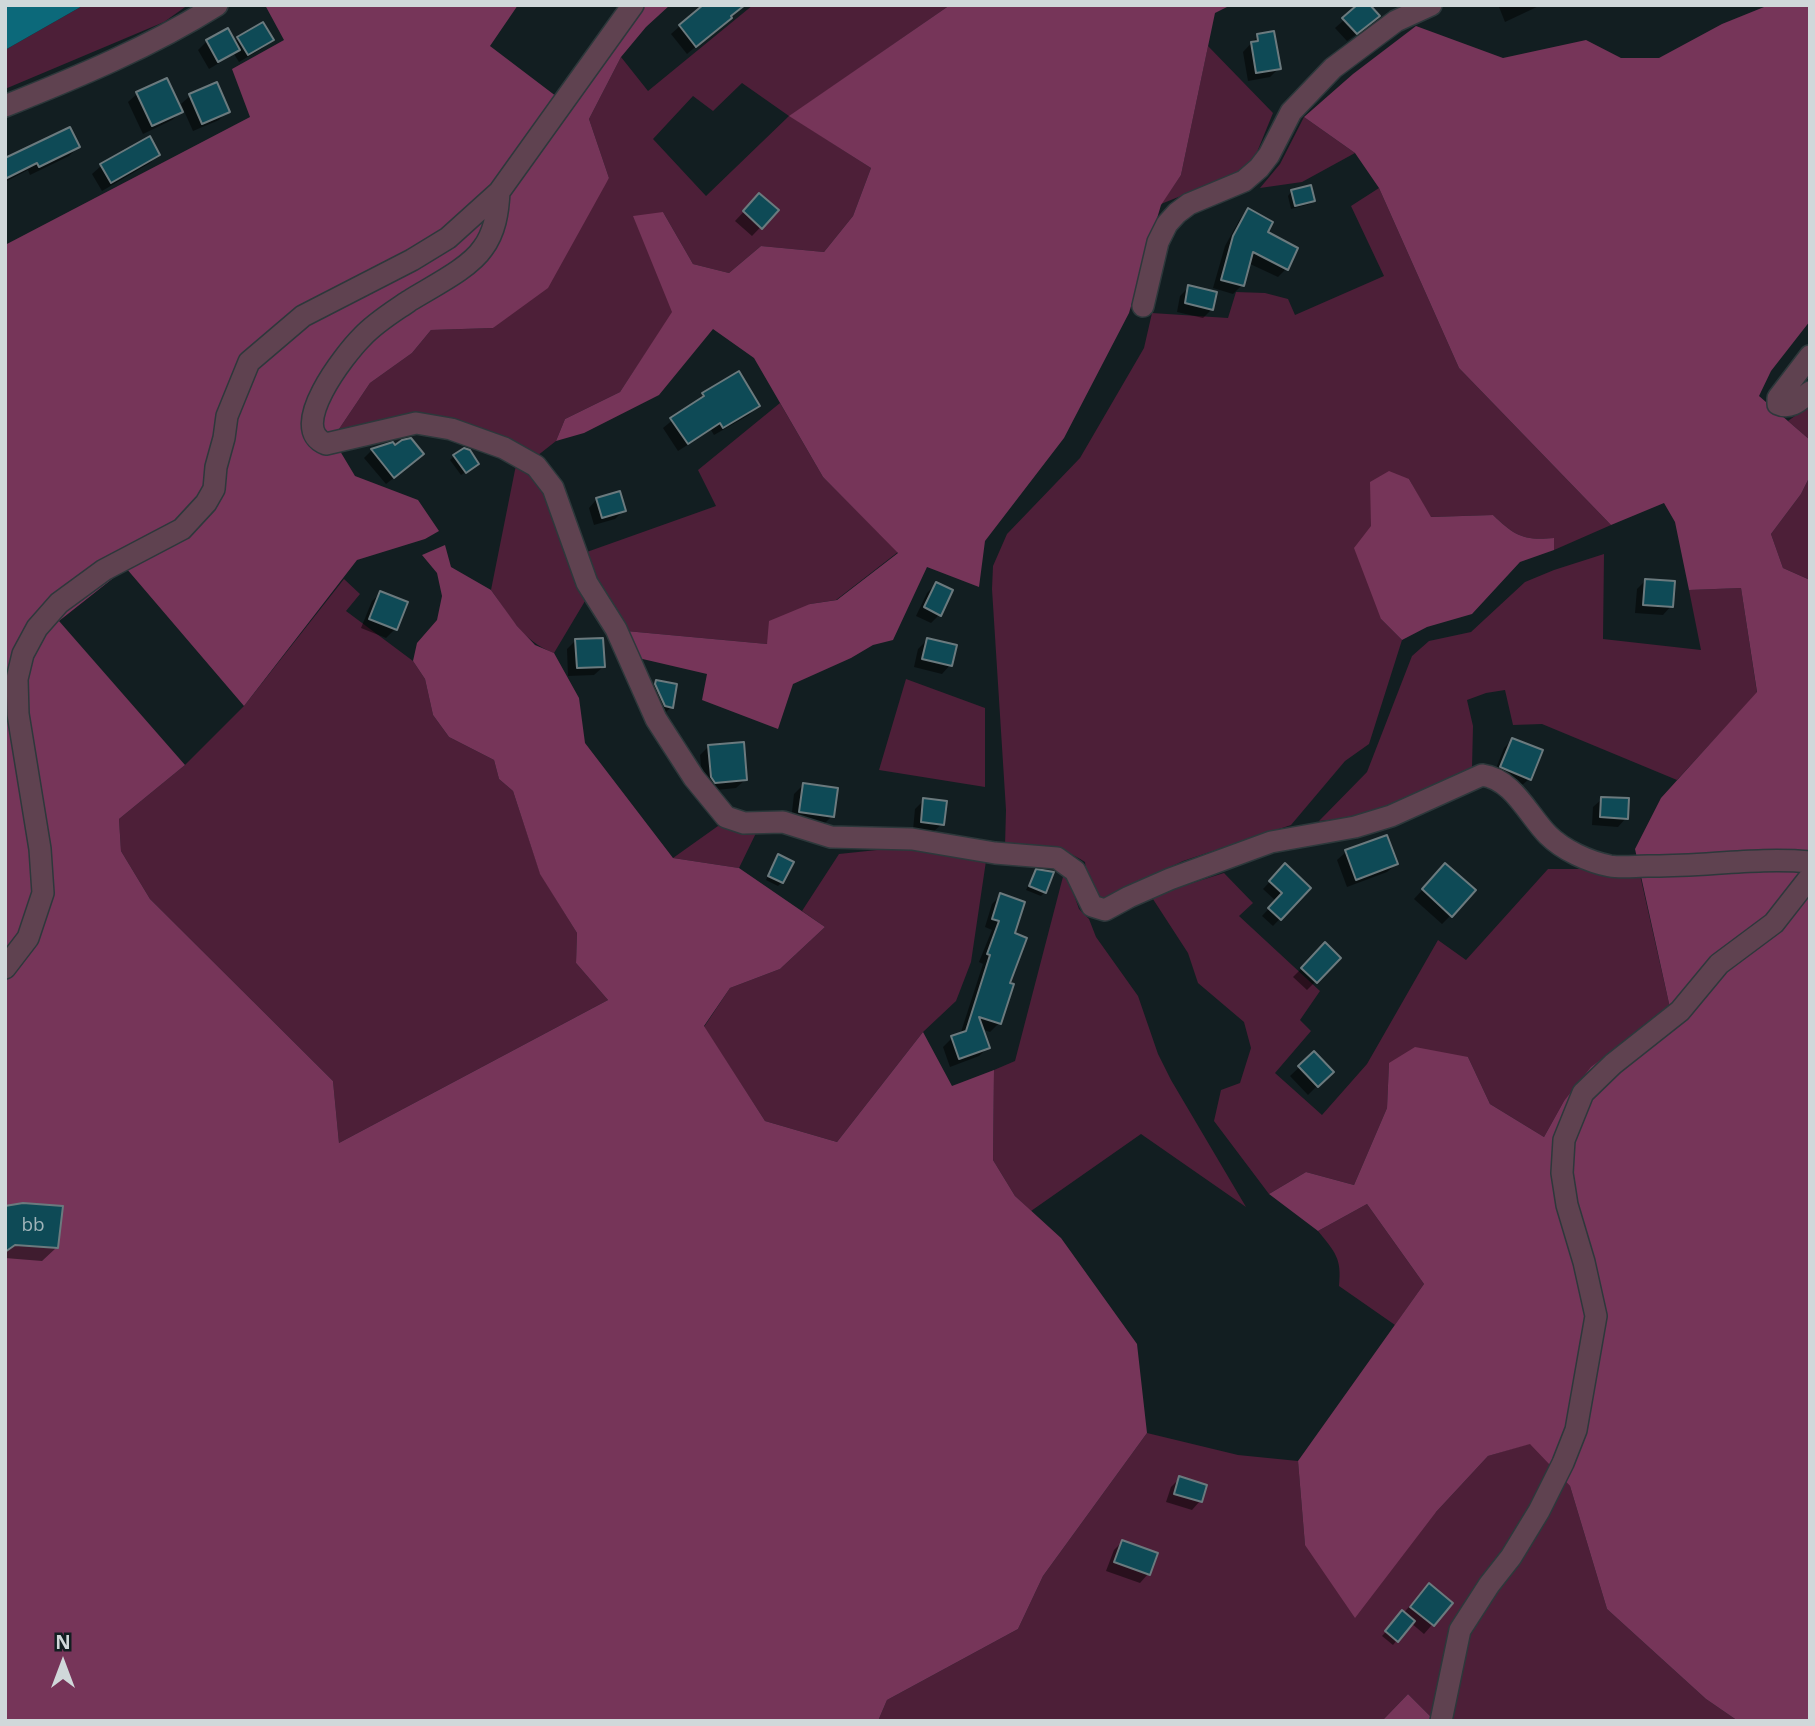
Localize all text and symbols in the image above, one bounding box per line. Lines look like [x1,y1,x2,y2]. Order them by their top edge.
house number: bb [21,1215,45,1237]
north arrow [28,1628,98,1698]
text: N [55,1629,71,1655]

